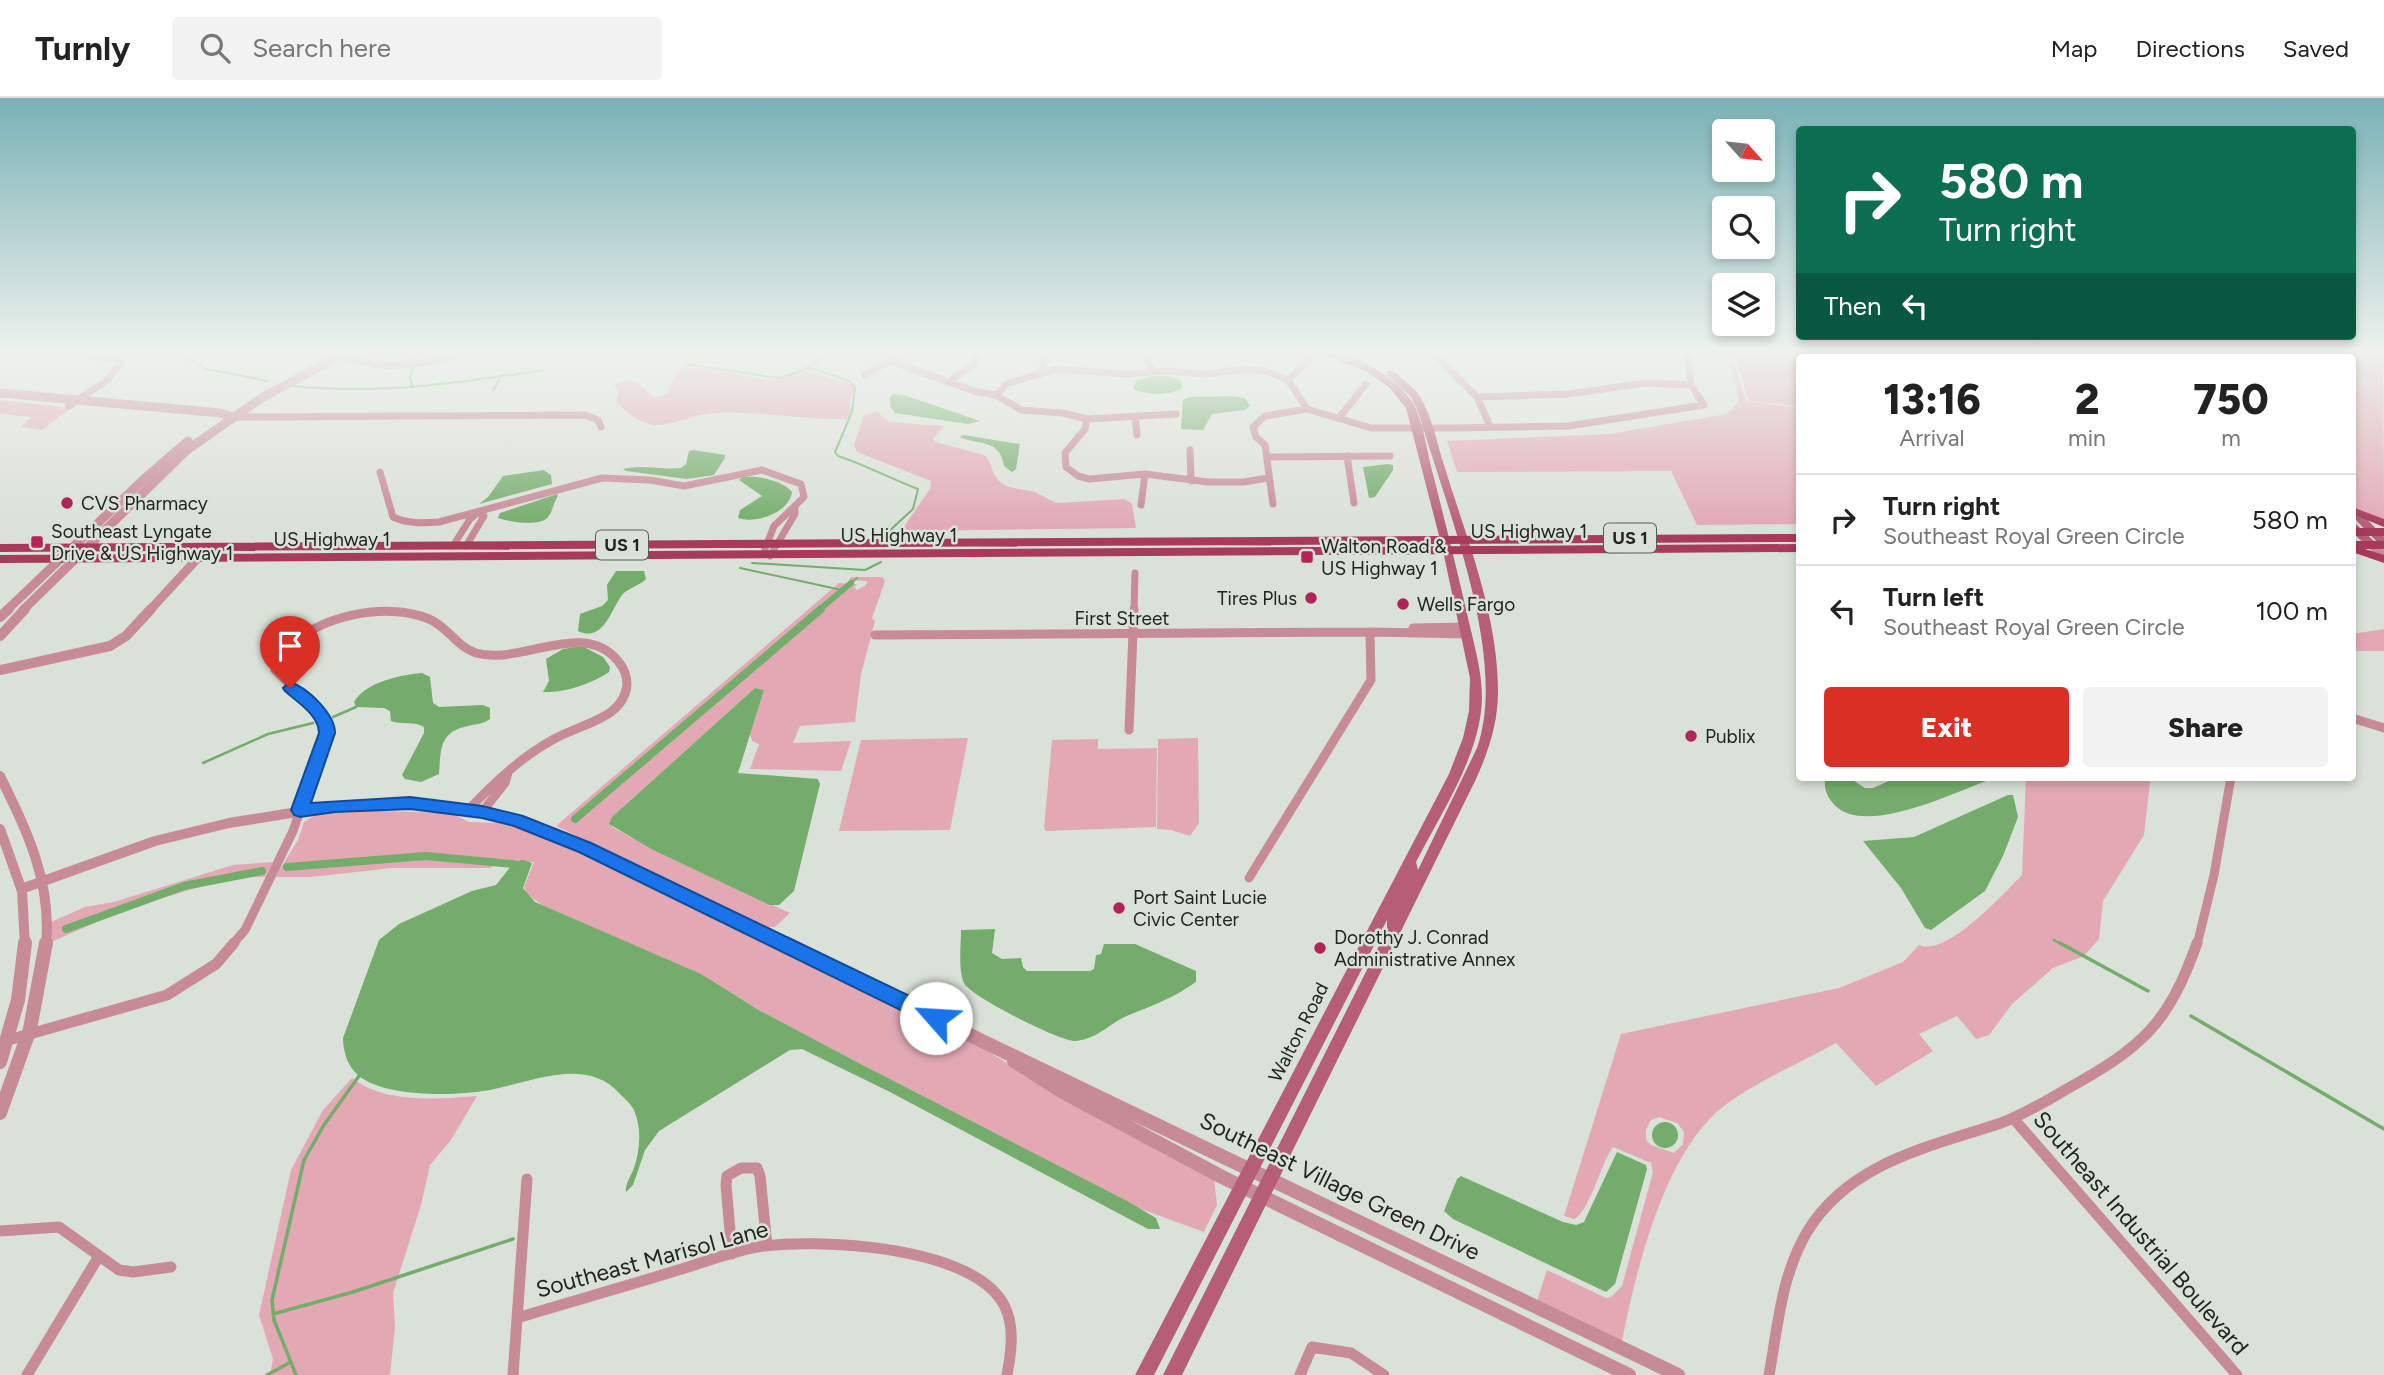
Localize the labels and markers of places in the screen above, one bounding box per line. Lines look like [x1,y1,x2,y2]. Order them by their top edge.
place label: CVS Pharmacy [81,492,208,515]
marker: CVS Pharmacy [59,495,75,511]
place label: Southeast Lyngate Drive & US Highway 1 [51,520,233,565]
marker: Southeast Lyngate Drive & US Highway 1 [29,534,45,550]
place label: Walton Road & US Highway 1 [1321,535,1447,580]
marker: Walton Road & US Highway 1 [1299,549,1315,565]
place label: Tires Plus [1217,587,1297,610]
marker: Tires Plus [1303,590,1319,606]
place label: Wells Fargo [1417,593,1515,616]
marker: Wells Fargo [1395,596,1411,612]
pin [260,616,320,688]
place label: Publix [1705,725,1755,748]
marker: Publix [1683,728,1699,744]
place label: Port Saint Lucie Civic Center [1133,886,1267,931]
marker: Port Saint Lucie Civic Center [1111,900,1127,916]
place label: Dorothy J. Conrad Administrative Annex [1334,926,1515,971]
marker: Dorothy J. Conrad Administrative Annex [1312,940,1328,956]

